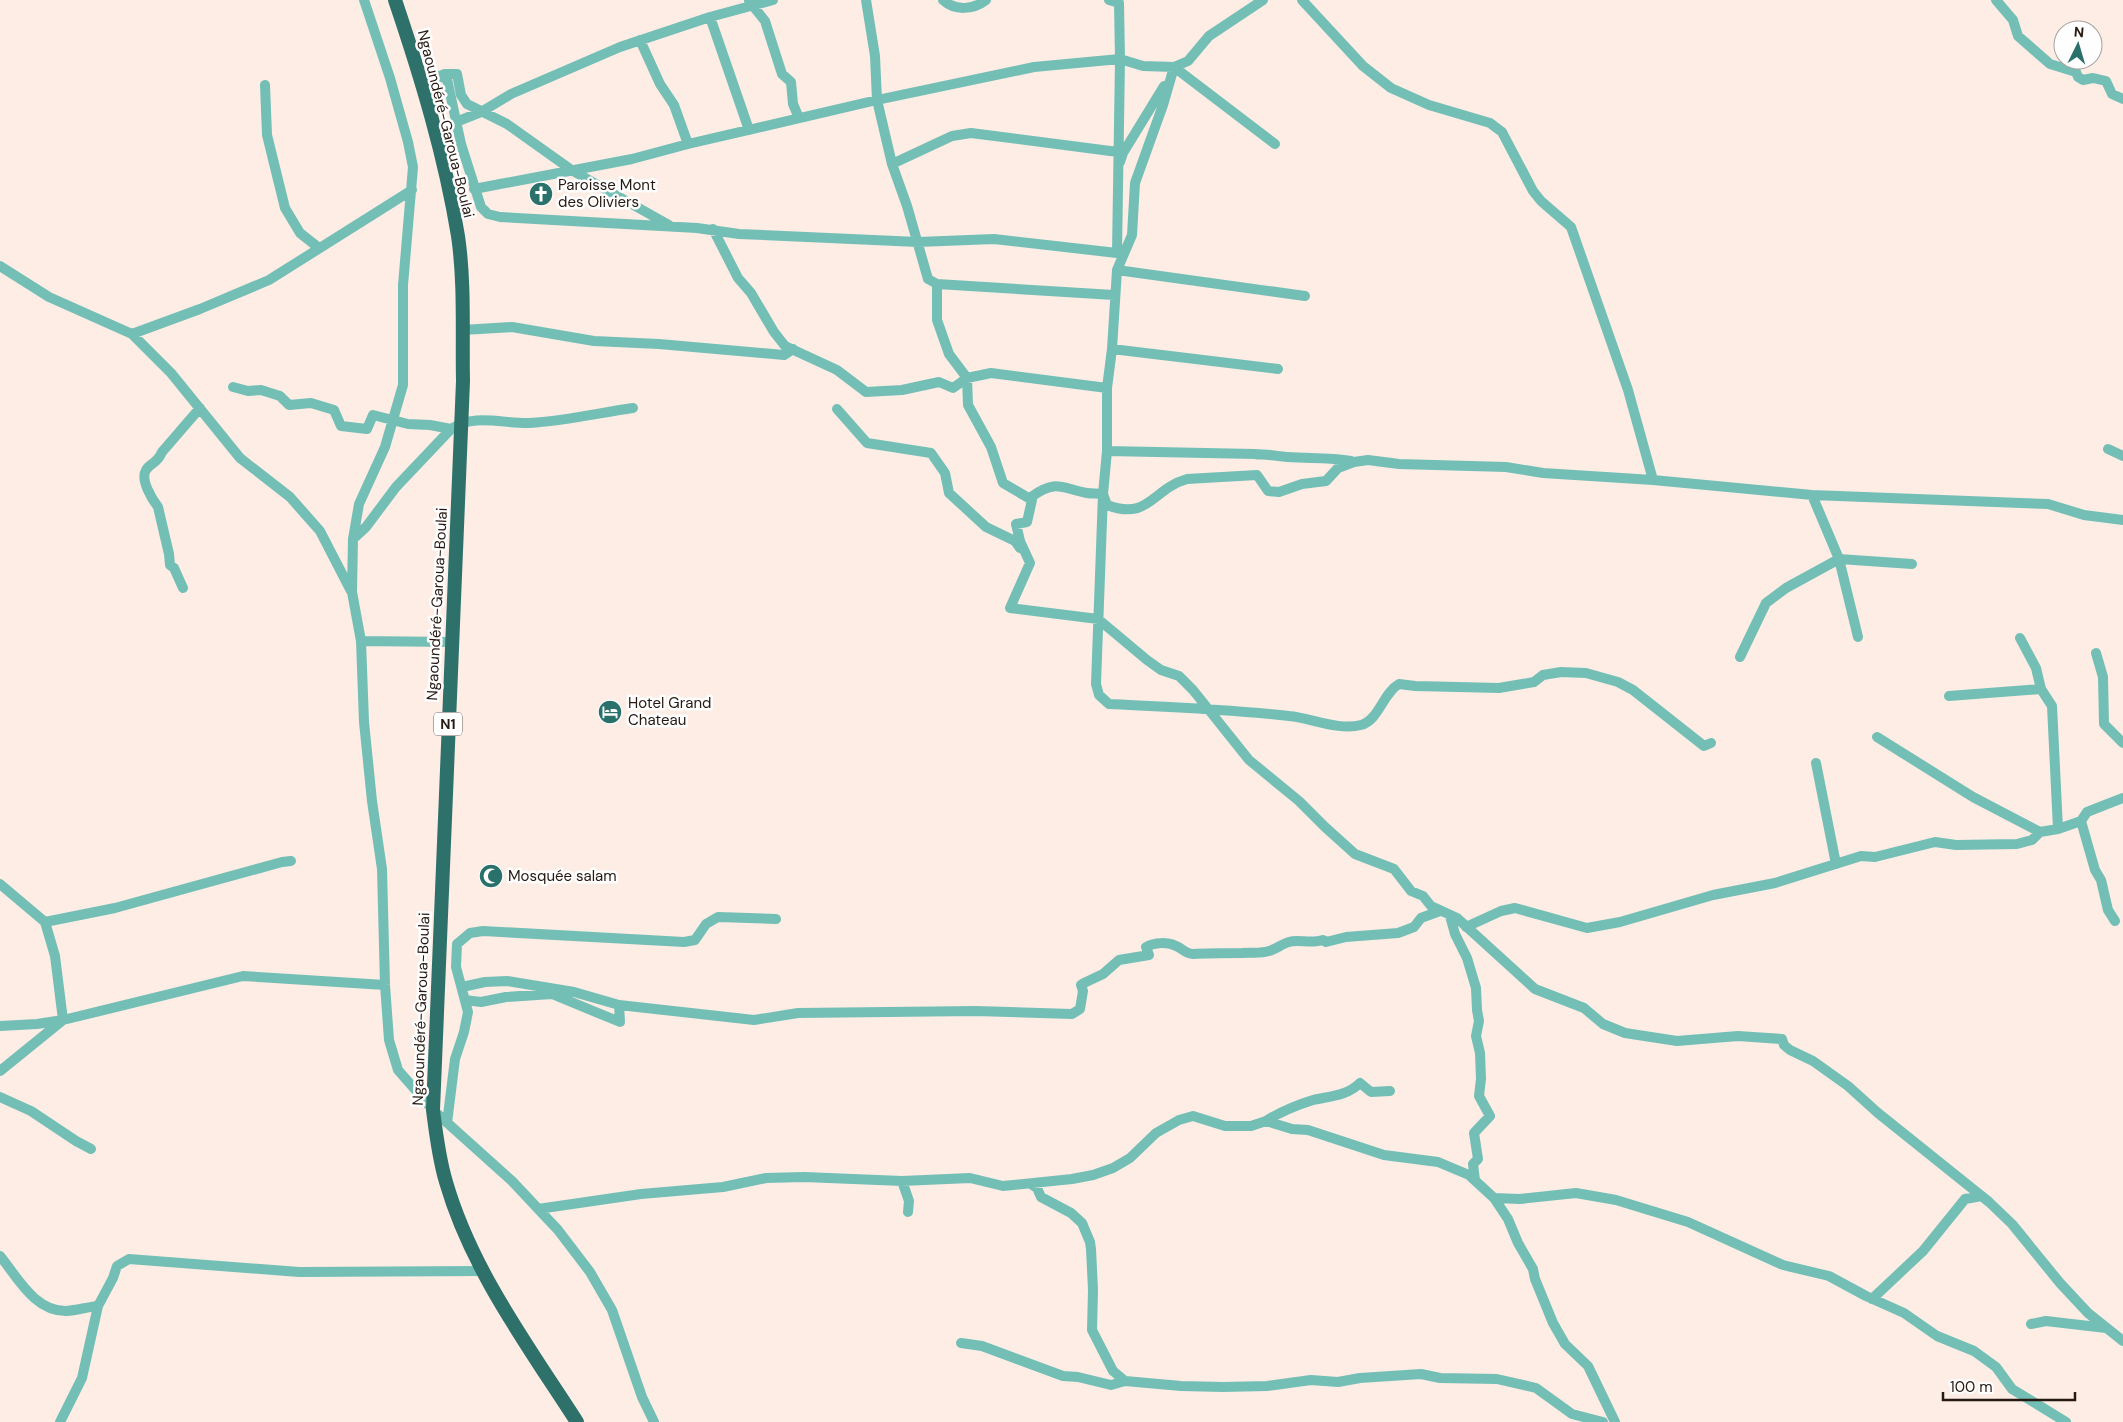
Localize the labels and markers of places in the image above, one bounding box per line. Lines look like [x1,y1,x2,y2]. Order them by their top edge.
place label: Paroisse Mont des Oliviers [558,175,656,212]
church icon: Paroisse Mont des Oliviers [528,181,554,207]
place label: Hotel Grand Chateau [628,693,711,730]
hotel icon: Hotel Grand Chateau [597,699,623,725]
mosque icon: Mosquée salam [478,863,504,889]
place label: Mosquée salam [508,866,617,886]

